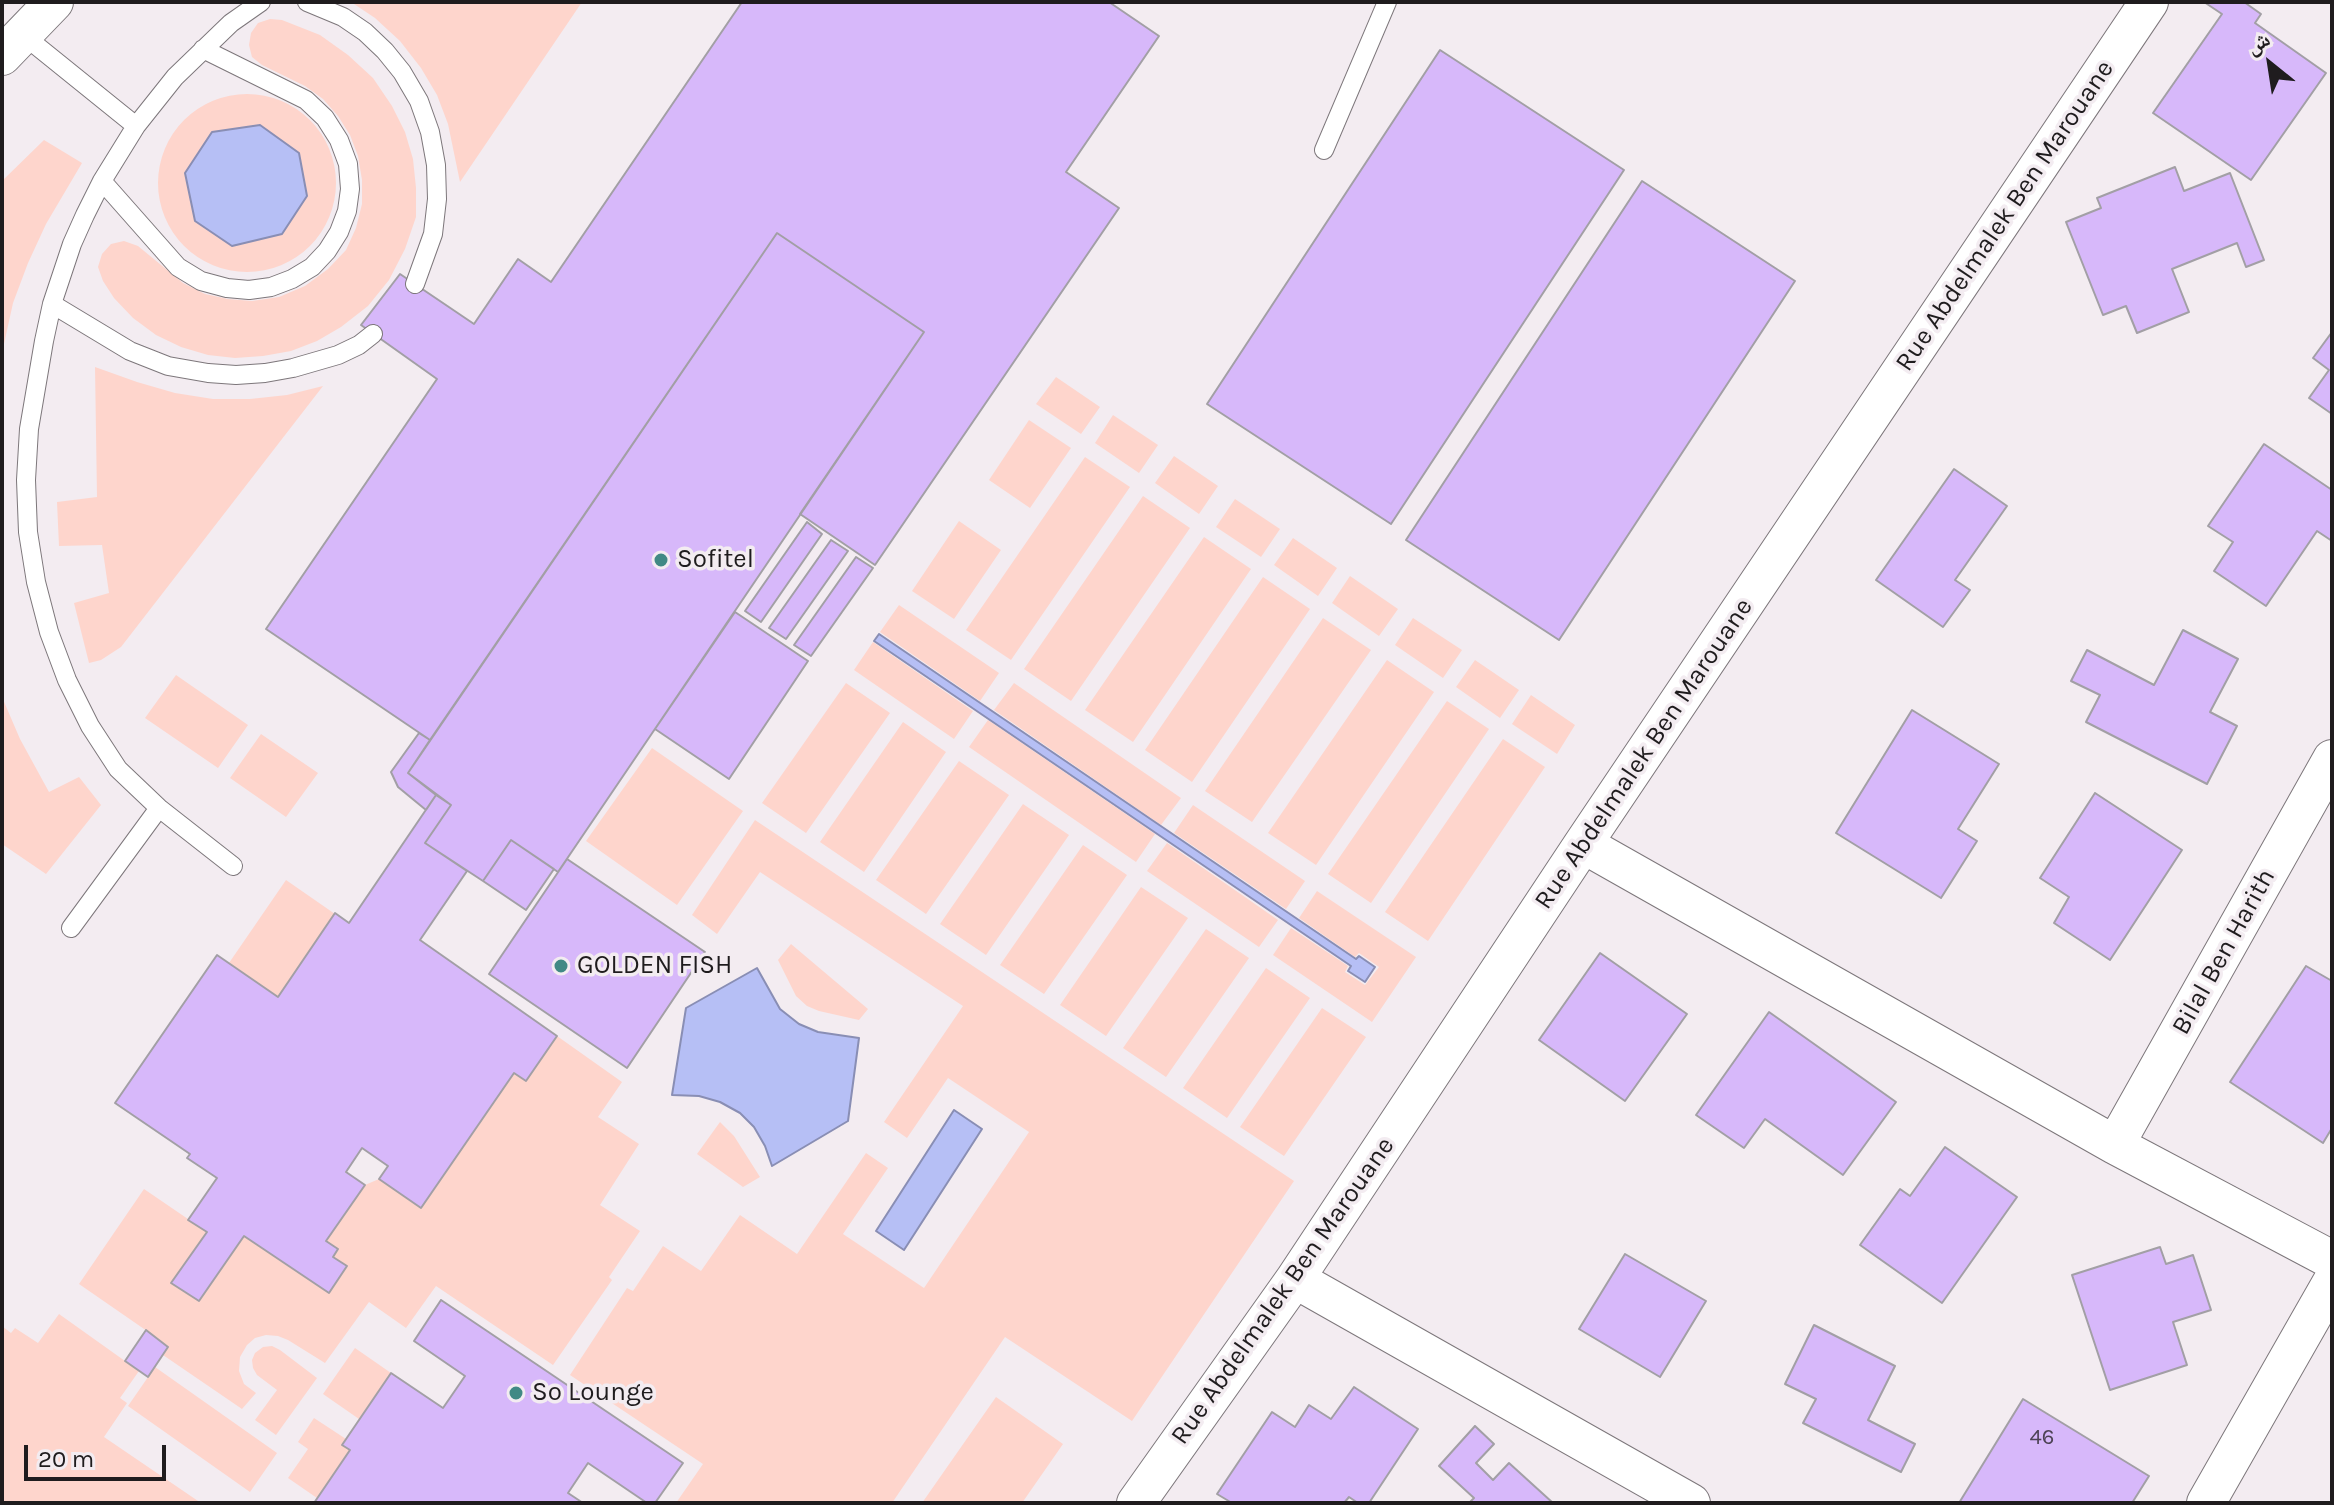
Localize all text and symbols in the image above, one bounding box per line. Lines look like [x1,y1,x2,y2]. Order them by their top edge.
north arrow [2230,24,2310,104]
text: ش [2241,26,2275,60]
street label: Rue Abdelmalek Ben Marouane [1889,55,2121,377]
place label: Sofitel [677,544,754,576]
marker: Sofitel [652,551,670,569]
street label: Rue Abdelmalek Ben Marouane [1528,593,1760,915]
street label: Bilal Ben Harith [2166,864,2282,1040]
place label: GOLDEN FISH [577,950,732,982]
marker: GOLDEN FISH [552,957,570,975]
street label: Rue Abdelmalek Ben Marouane [1165,1131,1401,1451]
place label: So Lounge [532,1377,654,1409]
marker: So Lounge [507,1384,525,1402]
house number: 46 [2030,1425,2054,1451]
scale bar [28,1429,170,1479]
text: 20 m [38,1445,94,1473]

